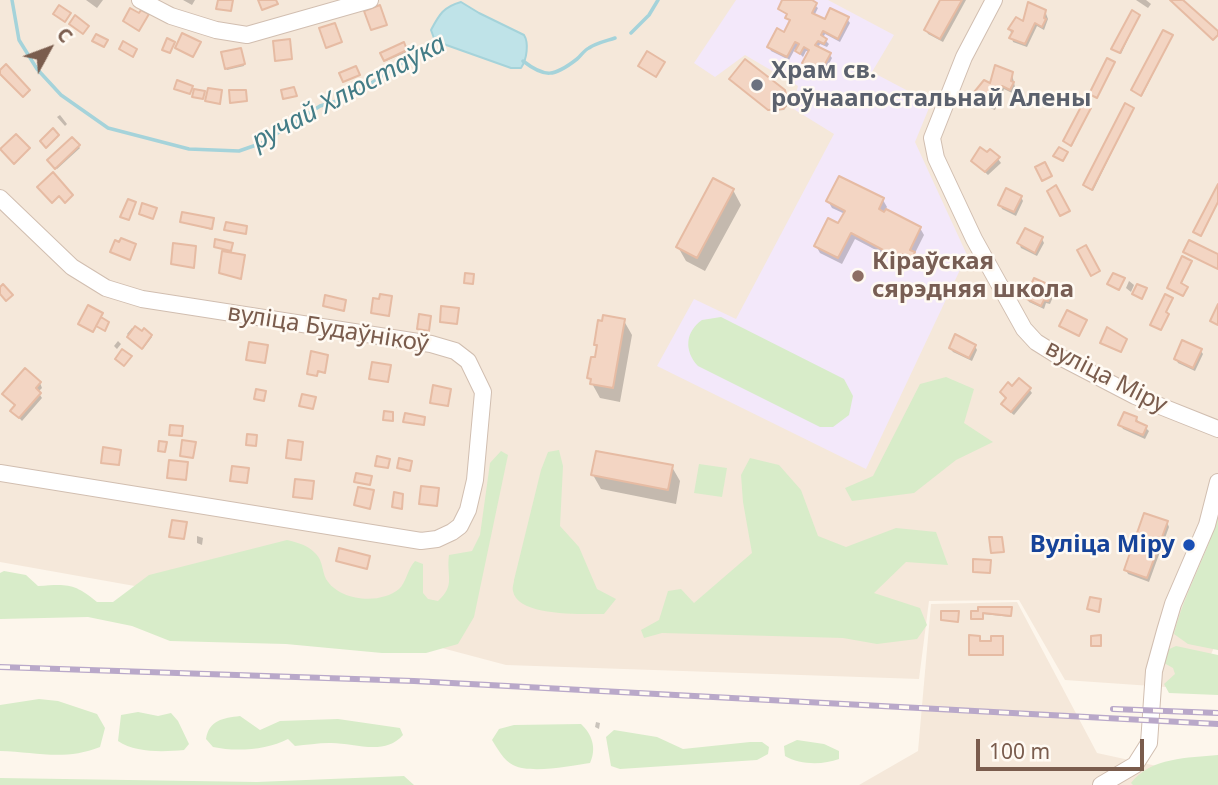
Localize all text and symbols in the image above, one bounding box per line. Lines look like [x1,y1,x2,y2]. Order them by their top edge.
north arrow [14,14,84,84]
text: С [51,22,79,48]
water label: ручай Хлюстаўка [247,29,451,157]
place label: Храм св. роўнаапостальнай Алены [771,57,1091,113]
marker: Храм св. роўнаапостальнай Алены [749,77,765,93]
place label: Кіраўская сярэдняя школа [872,248,1074,304]
marker: Кіраўская сярэдняя школа [850,268,866,284]
street label: вуліца Будаўнікоў [225,299,431,359]
street label: вуліца Міру [1040,334,1172,420]
place label: Вуліца Міру [1030,531,1175,559]
marker: Вуліца Міру [1181,537,1197,553]
scale bar [980,726,1148,770]
text: 100 m [989,737,1050,765]

